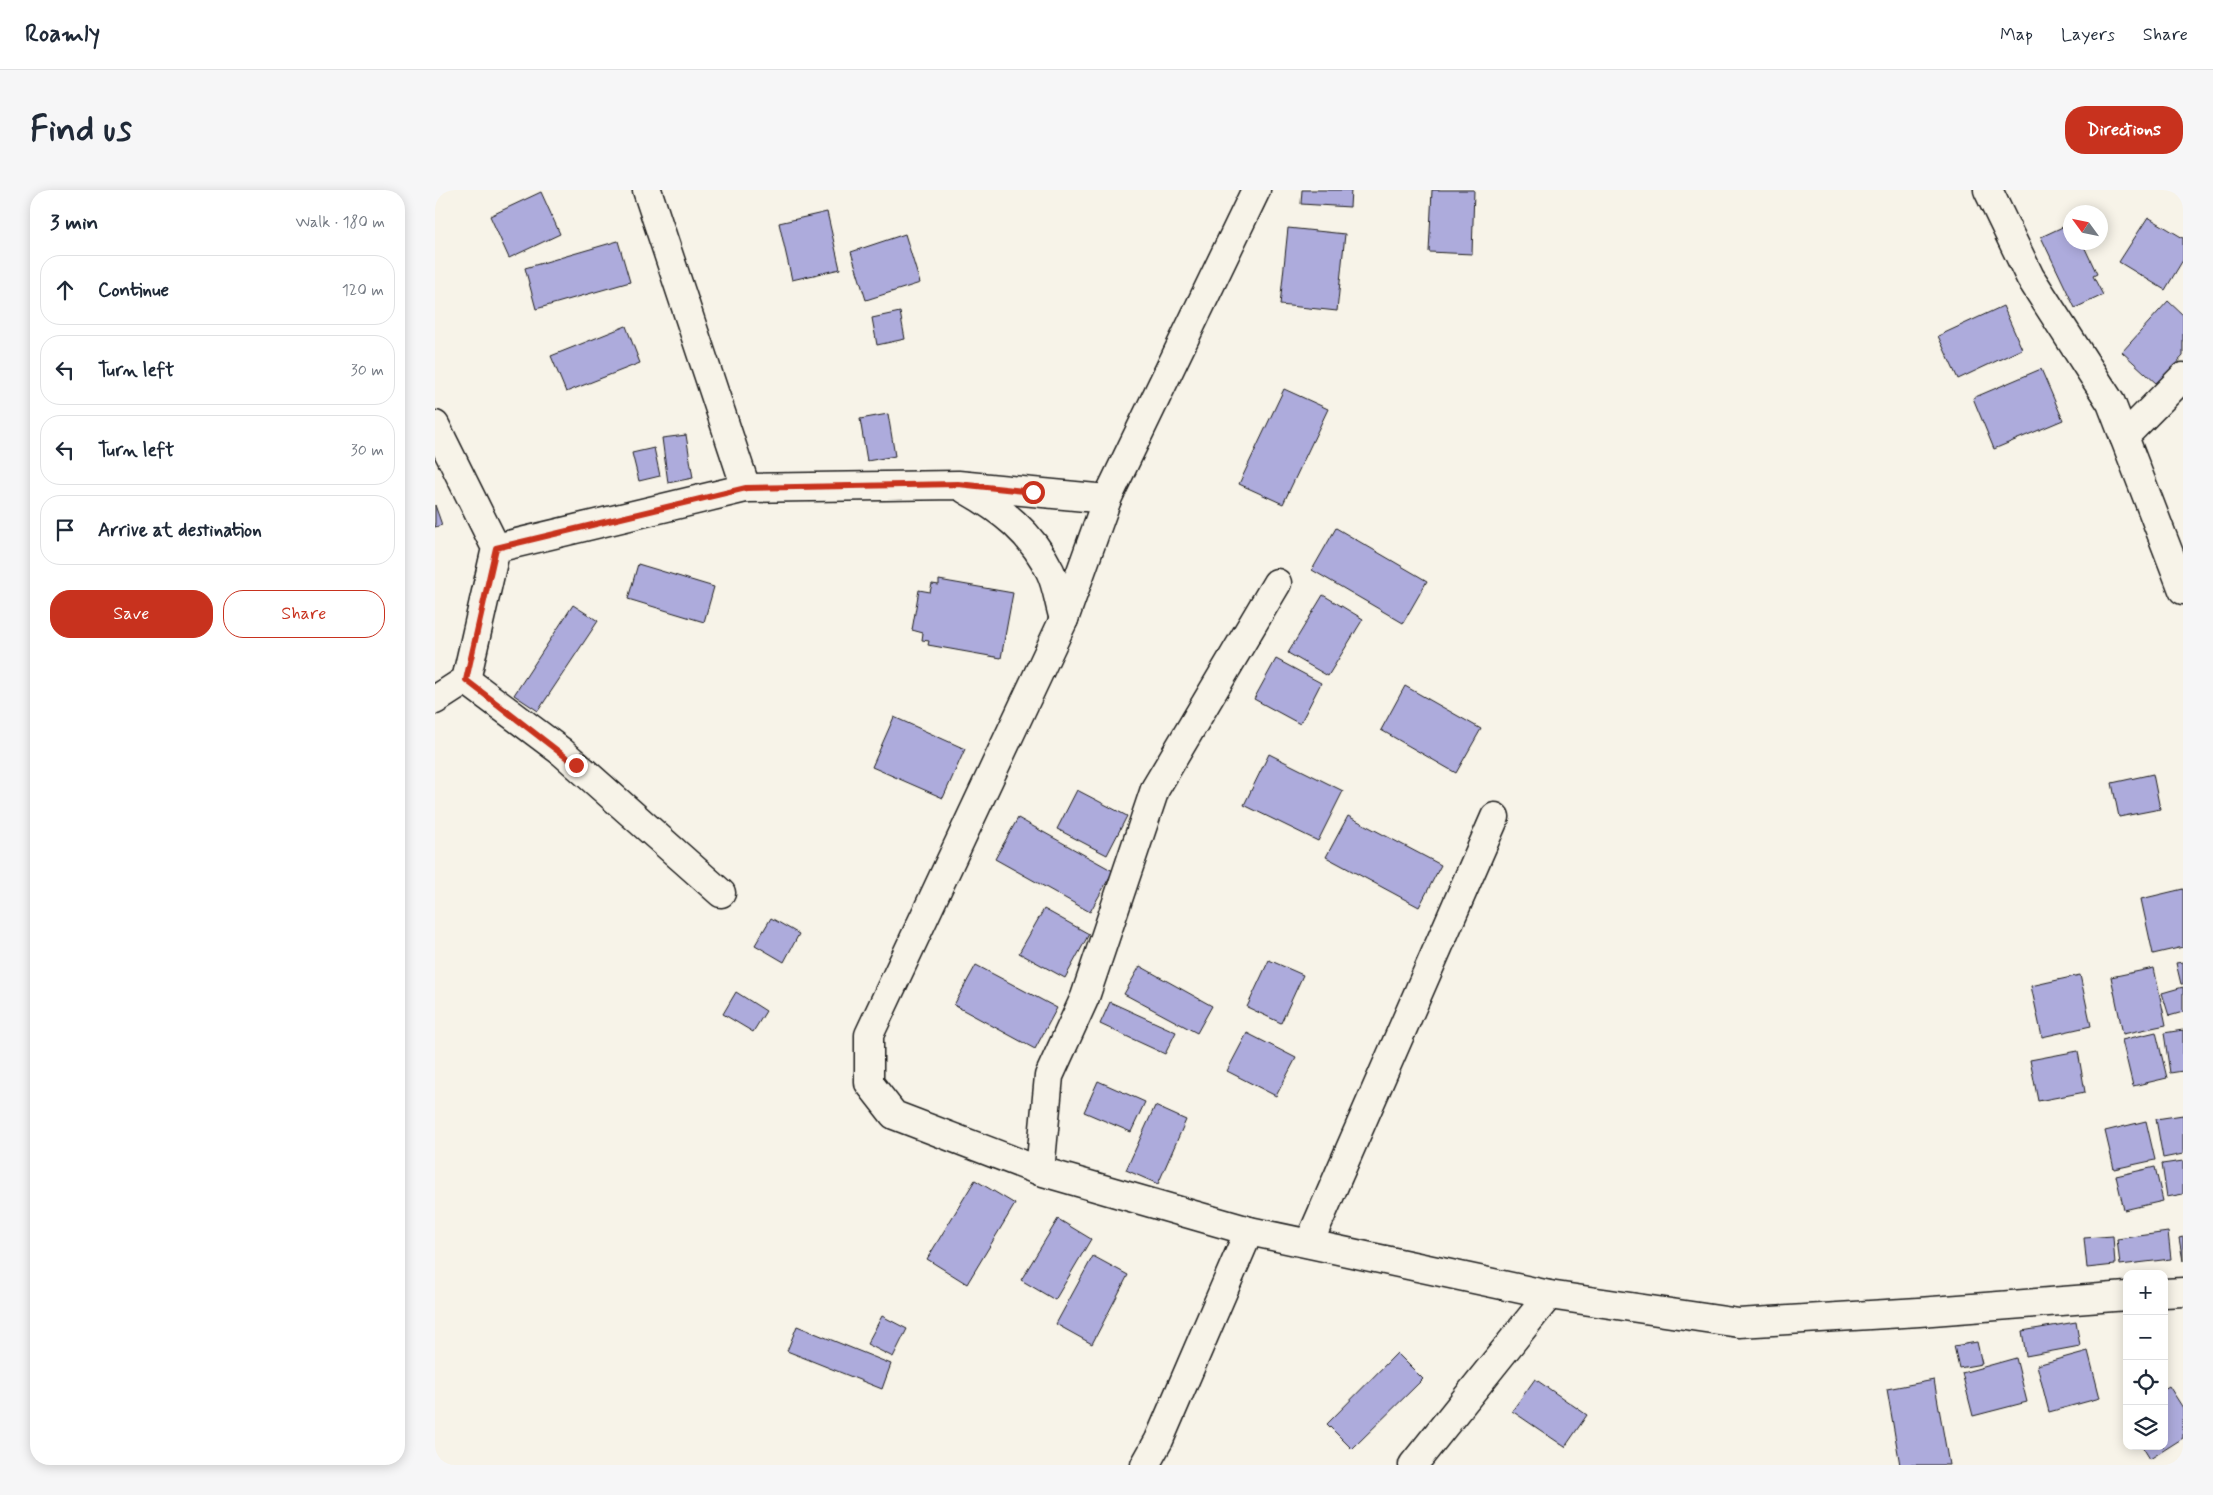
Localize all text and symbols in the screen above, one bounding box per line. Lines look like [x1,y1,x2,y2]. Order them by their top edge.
text: Roamly [25,19,100,50]
text: Map [2000,23,2033,47]
text: Layers [2061,23,2115,47]
text: Share [2143,23,2188,47]
button: Directions [2065,106,2183,154]
text: Find us [30,107,132,153]
north arrow [2063,205,2108,250]
text: 3 min [50,209,98,237]
text: Walk · 180 m [296,212,385,233]
icon: ahead [51,276,79,304]
text: Continue [98,278,169,303]
text: 120 m [342,280,384,301]
icon: left [51,356,79,384]
text: Turn left [98,358,174,383]
text: 30 m [351,360,384,381]
icon: left [51,436,79,464]
text: Turn left [98,438,174,463]
text: 30 m [351,440,384,461]
route start [1022,481,1045,504]
icon: arrive [51,516,79,544]
text: Arrive at destination [98,518,262,543]
button: Save [50,590,213,638]
button: Share [223,590,385,638]
route end [565,754,588,777]
map controls [2123,1270,2168,1450]
button: + [2123,1270,2168,1315]
button: − [2123,1315,2168,1360]
button: locate [2123,1360,2168,1405]
button: layers [2123,1405,2168,1450]

